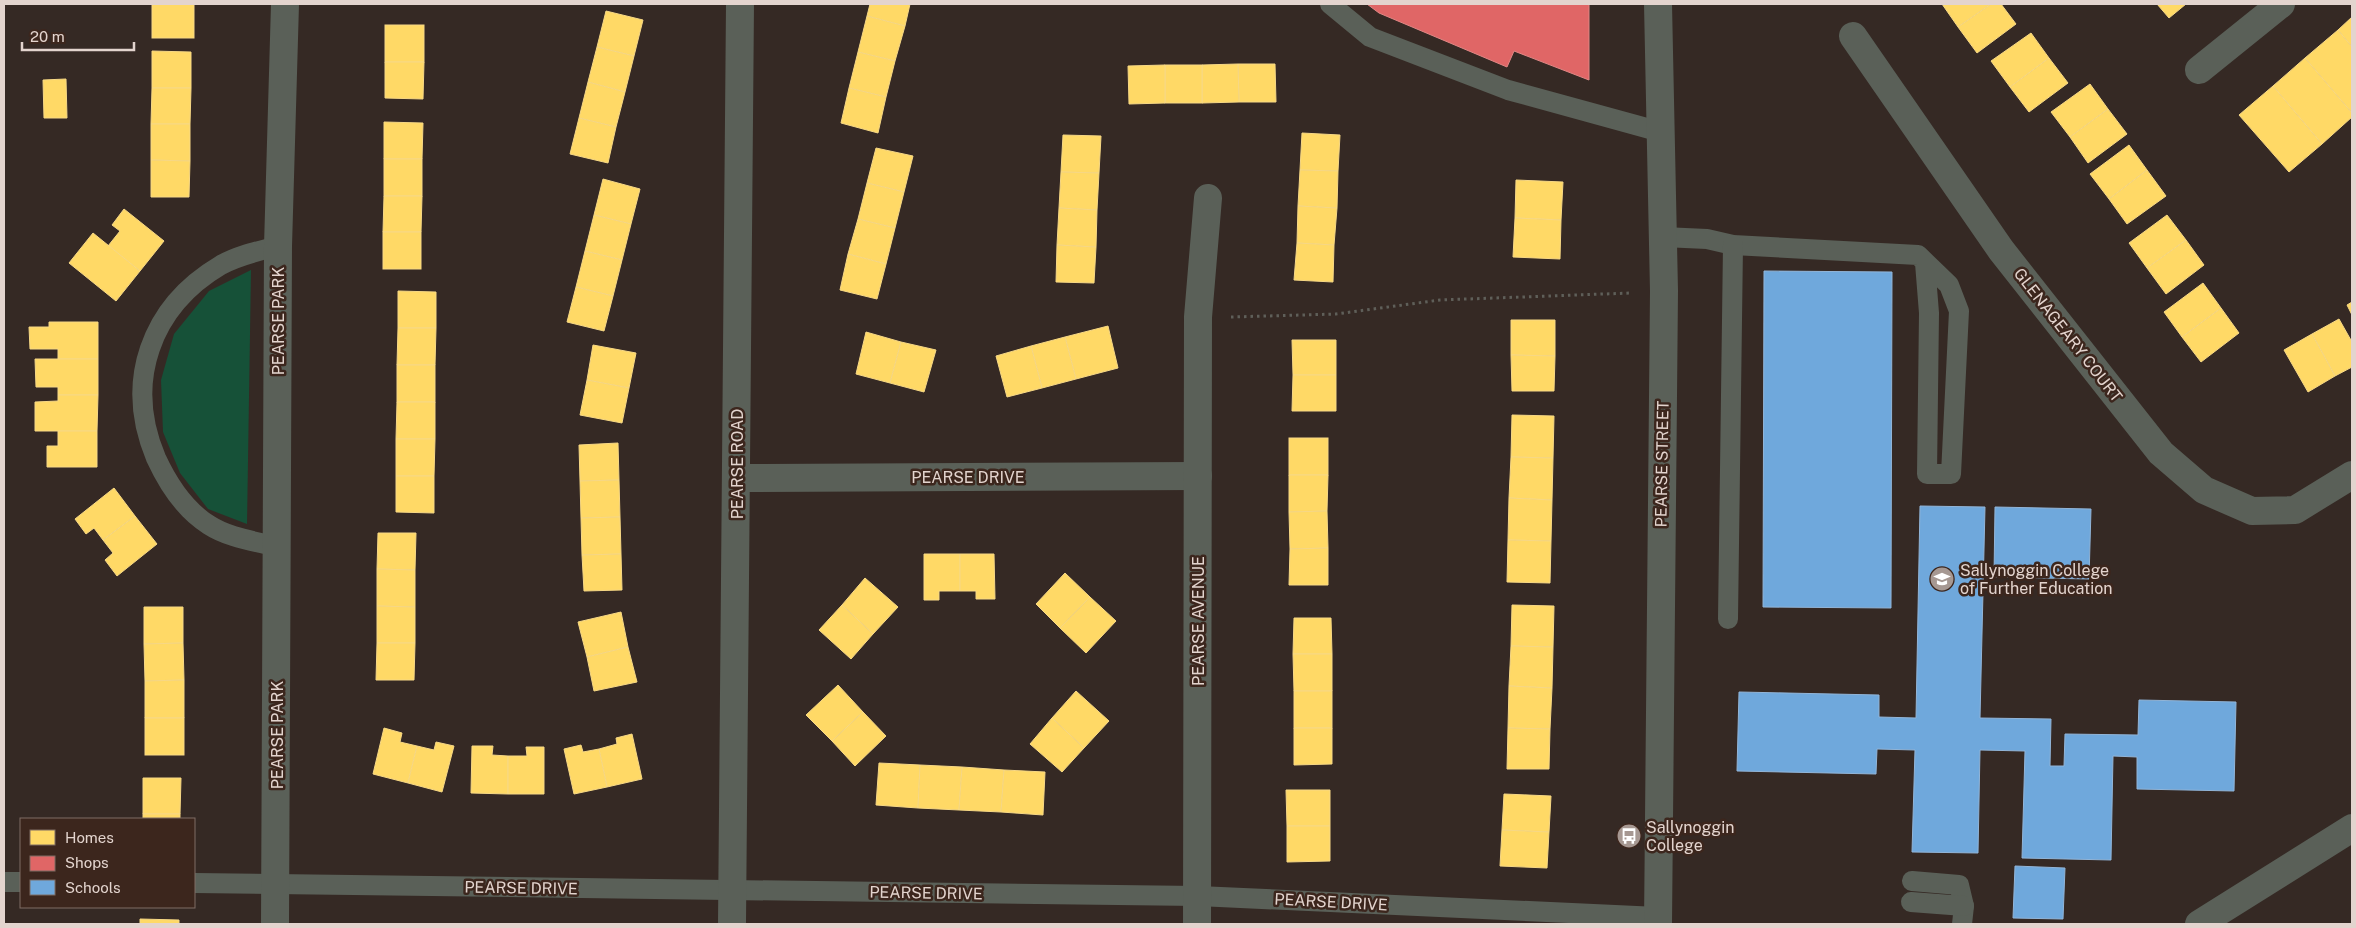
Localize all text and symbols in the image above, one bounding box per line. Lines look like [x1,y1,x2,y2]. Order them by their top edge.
scale bar [22,20,135,52]
text: 20 m [30,28,65,45]
street label: GLENAGEARY COURT [2010,264,2127,406]
street label: PEARSE PARK [269,267,288,375]
street label: PEARSE STREET [1651,400,1673,528]
street label: PEARSE ROAD [728,409,747,519]
street label: PEARSE DRIVE [911,468,1025,487]
street label: PEARSE AVENUE [1189,556,1208,686]
place label: Sallynoggin College of Further Education [1960,561,2113,598]
school or university icon: Sallynoggin College of Further Education [1929,566,1955,592]
street label: PEARSE PARK [268,681,287,789]
legend [20,818,195,908]
place label: Sallynoggin College [1646,818,1734,855]
bus stop icon: Sallynoggin College [1616,823,1642,849]
text: Homes [65,829,114,846]
text: Shops [65,854,109,871]
street label: PEARSE DRIVE [464,878,578,898]
text: Schools [65,879,121,896]
street label: PEARSE DRIVE [869,883,983,903]
street label: PEARSE DRIVE [1274,890,1388,914]

